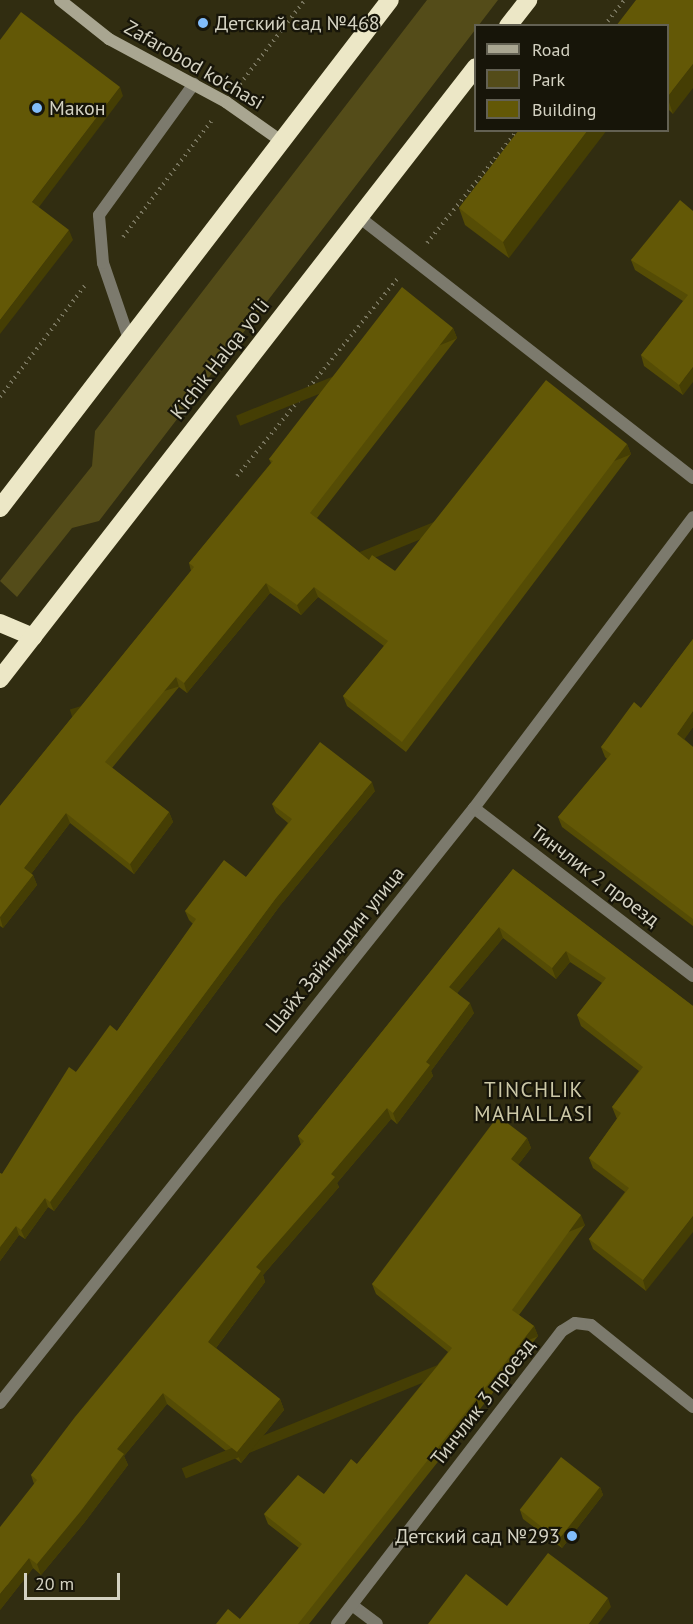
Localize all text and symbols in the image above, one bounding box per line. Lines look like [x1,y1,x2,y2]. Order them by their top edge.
place label: Детский сад №468 [215,11,380,35]
street label: Zafarobod ko'chasi [120,15,268,115]
marker: Детский сад №468 [196,16,210,30]
legend [474,24,669,132]
text: Road [532,38,570,61]
text: Park [532,68,565,91]
place label: Макон [49,96,106,120]
text: Building [532,98,596,121]
marker: Макон [30,101,44,115]
street label: Kichik Halqa yo'li [165,294,275,424]
street label: Тинчлик 2 проезд [526,820,664,932]
street label: Шайх Зайниддин улица [260,862,410,1038]
district label: TINCHLIK MAHALLASI [474,1077,594,1127]
street label: Тинчлик 3 проезд [426,1334,540,1470]
place label: Детский сад №293 [395,1524,560,1548]
marker: Детский сад №293 [565,1529,579,1543]
scale bar [27,1561,123,1599]
text: 20 m [35,1572,74,1595]

